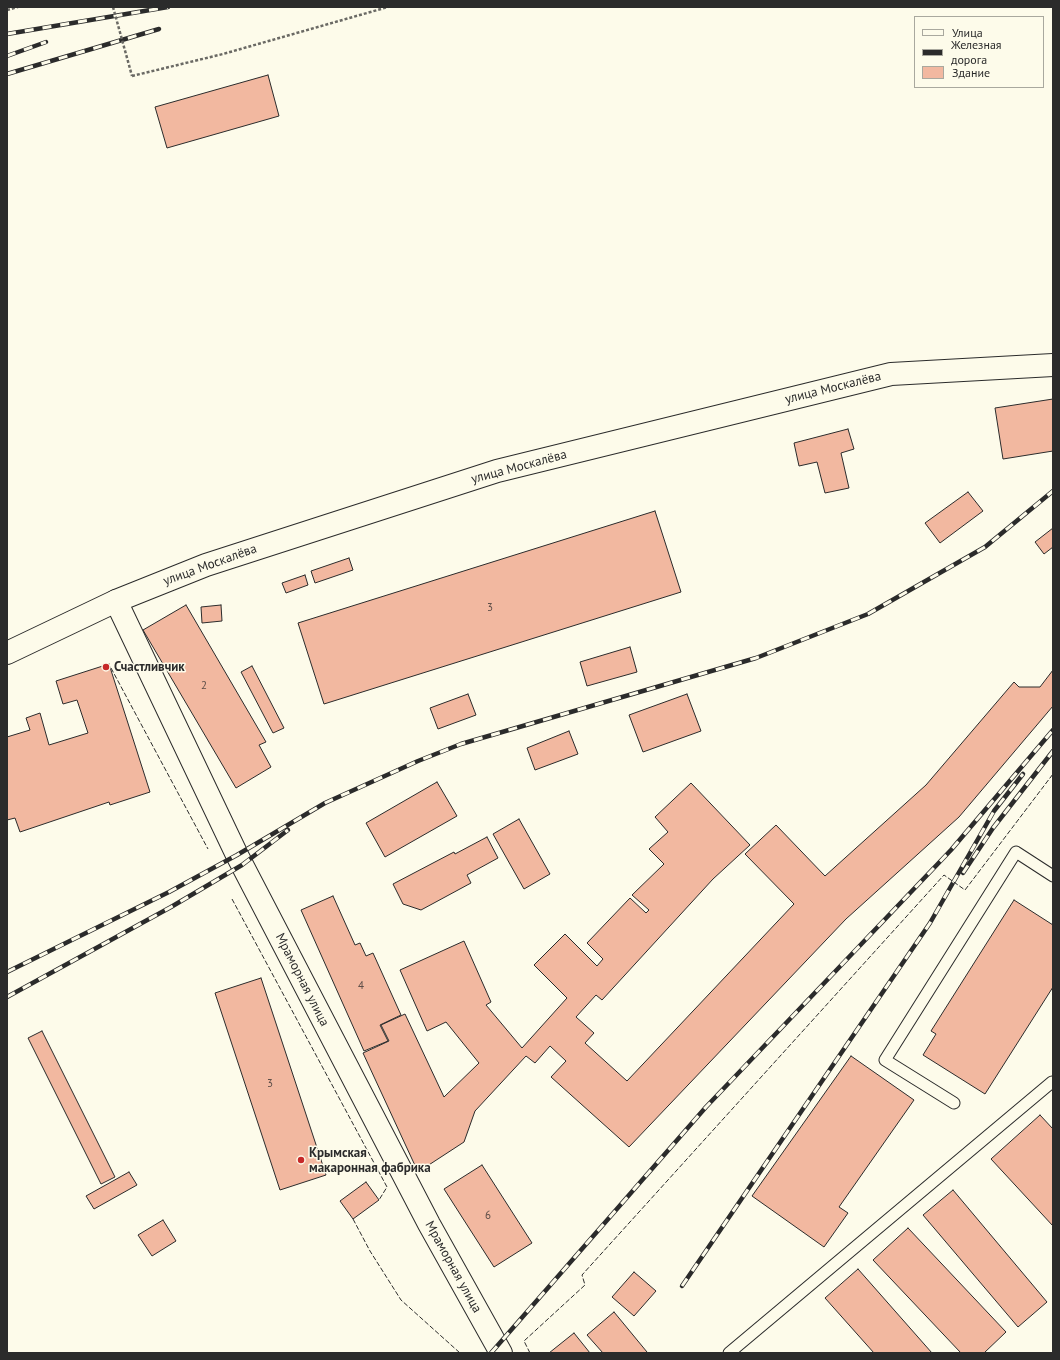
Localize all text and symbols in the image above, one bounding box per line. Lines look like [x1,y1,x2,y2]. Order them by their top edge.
legend [914,16,1044,88]
text: Улица [952,25,983,40]
text: Железная дорога [951,37,1002,67]
text: Здание [952,65,990,80]
street label: улица Москалёва [783,369,883,407]
street label: улица Москалёва [469,447,569,487]
street label: улица Москалёва [161,541,259,589]
house number: 3 [487,601,493,615]
place label: Счастливчик [114,659,185,675]
marker: Счастливчик [101,662,111,672]
house number: 2 [201,679,207,693]
street label: Мраморная улица [272,931,332,1029]
house number: 4 [358,979,364,993]
house number: 3 [267,1077,273,1091]
place label: Крымская макаронная фабрика [309,1145,431,1176]
marker: Крымская макаронная фабрика [296,1155,306,1165]
house number: 6 [485,1209,491,1223]
street label: Мраморная улица [421,1218,485,1316]

